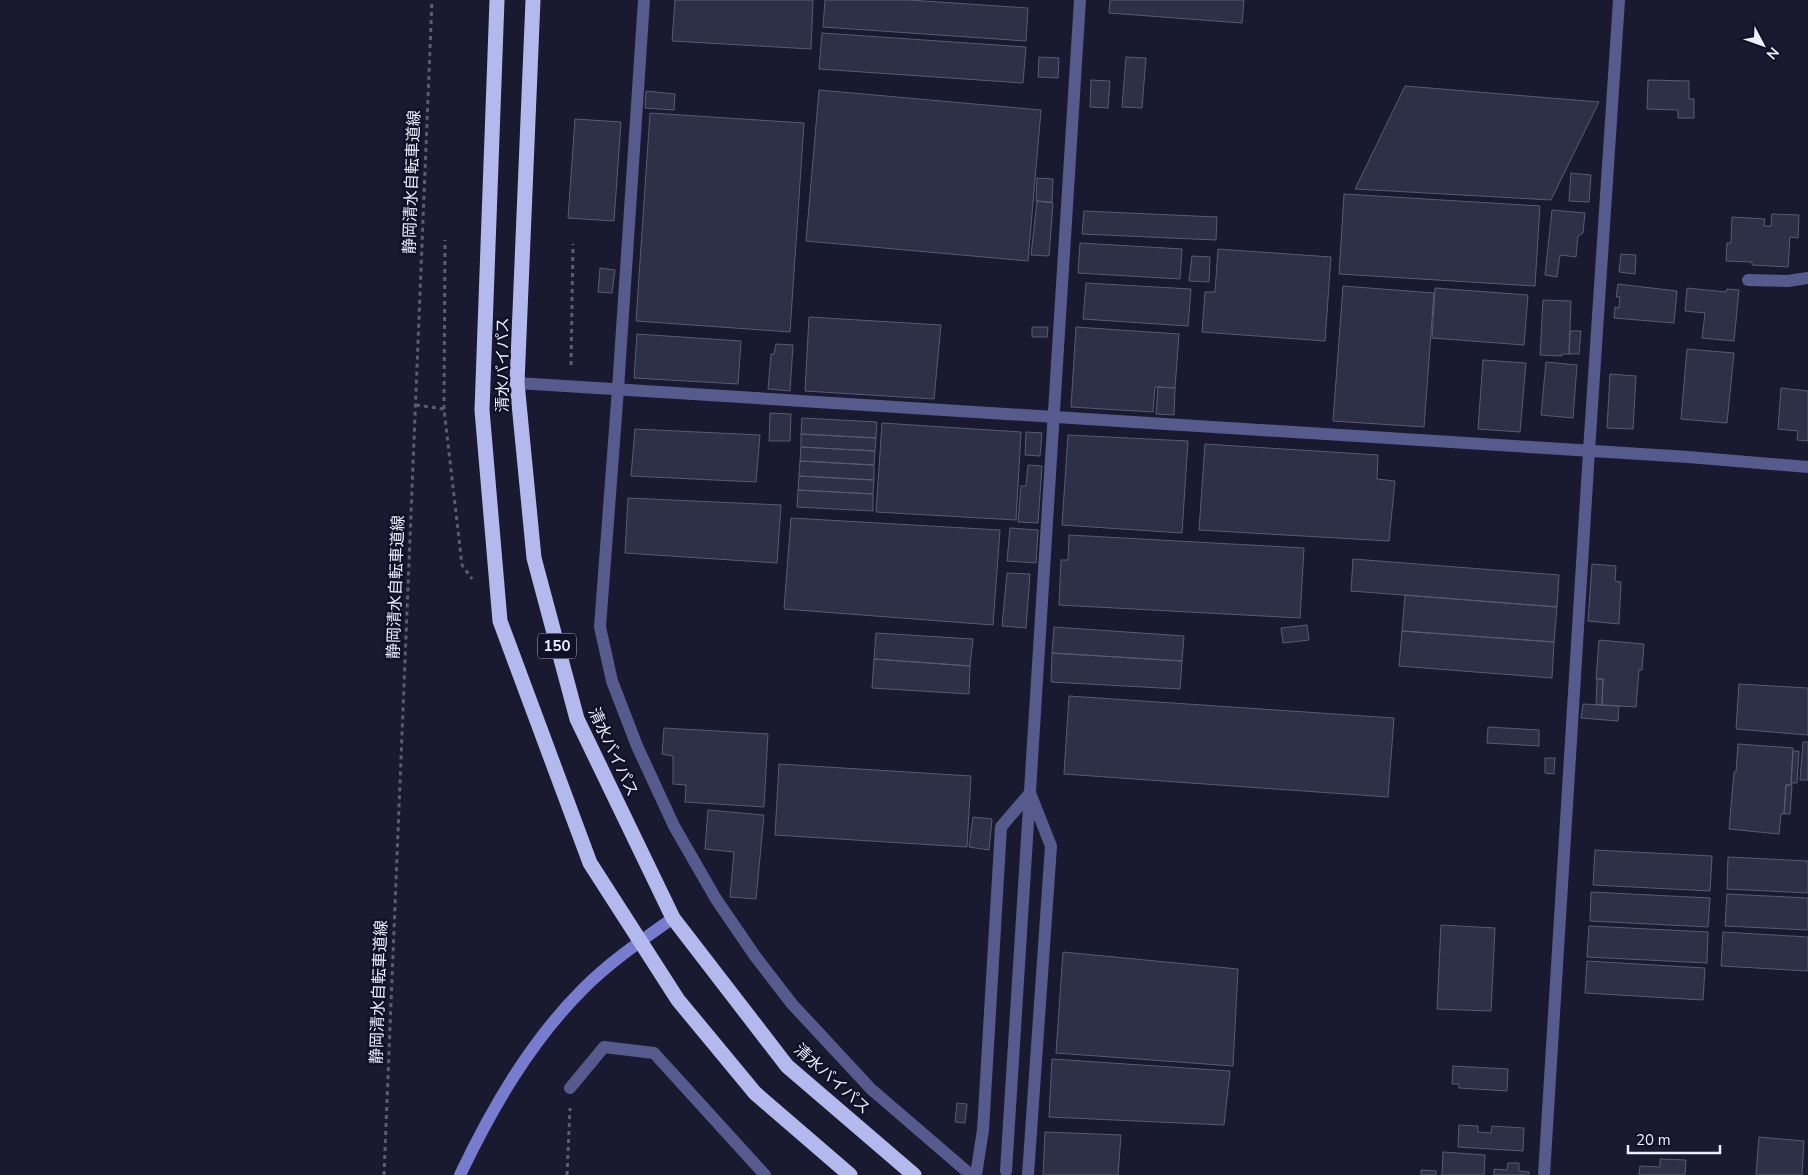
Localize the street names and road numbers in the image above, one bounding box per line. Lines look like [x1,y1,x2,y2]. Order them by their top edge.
street label: 静岡清水自転車道線 [398,110,426,254]
street label: 清水バイパス [492,317,514,413]
street label: 静岡清水自転車道線 [382,515,410,659]
road number: 150 [538,634,576,658]
street label: 清水バイパス [583,704,643,800]
street label: 静岡清水自転車道線 [365,920,393,1064]
street label: 清水バイパス [789,1039,875,1119]

